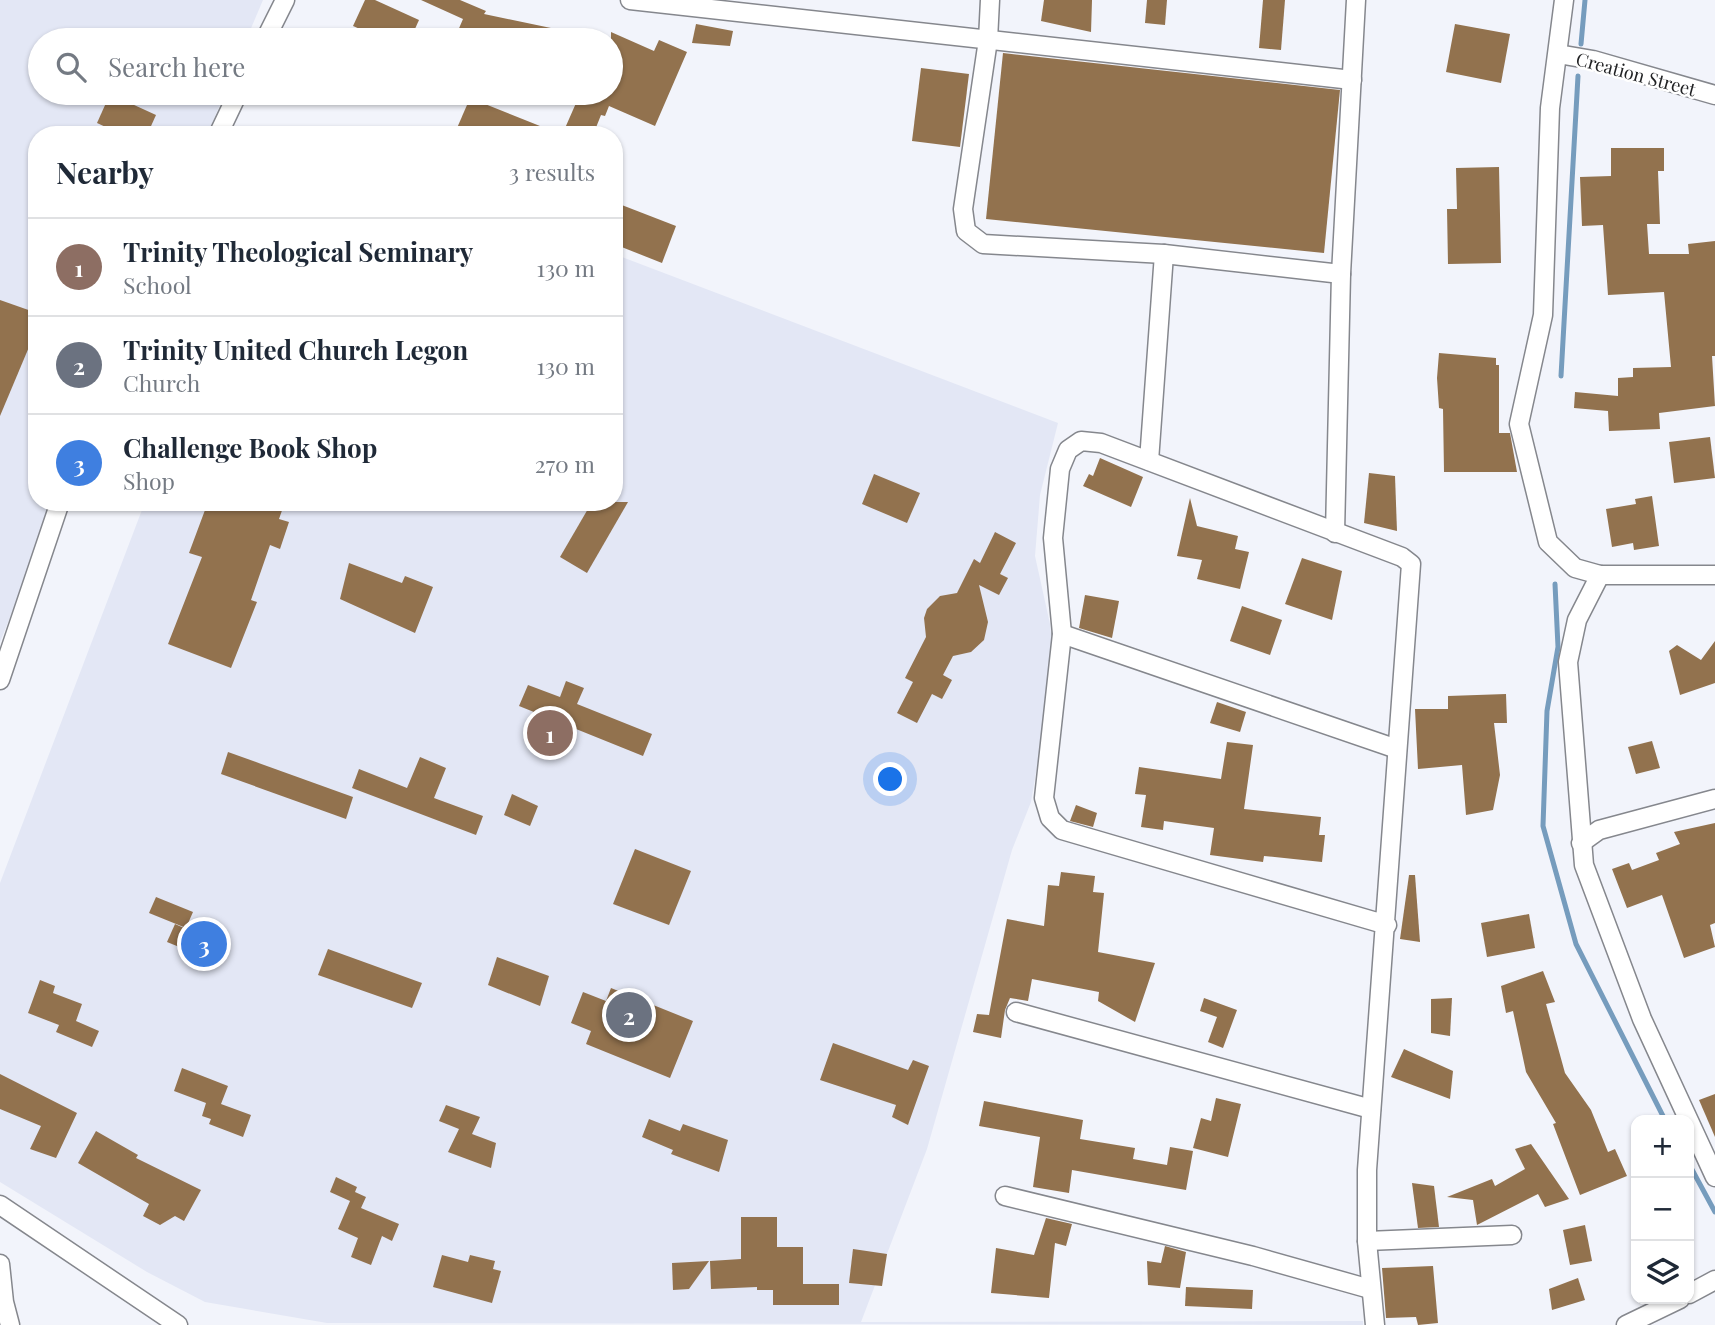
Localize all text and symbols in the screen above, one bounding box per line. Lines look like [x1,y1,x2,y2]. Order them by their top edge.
search box [28,28,623,105]
street label: Creation Street [1573,46,1699,102]
icon: search [52,48,90,86]
text: Search here [108,49,245,84]
text: Nearby [56,152,154,192]
text: 3 results [509,156,595,187]
text: Trinity Theological Seminary [123,234,473,269]
text: 1 [75,252,83,283]
text: 130 m [537,252,595,283]
text: School [123,269,192,300]
text: Trinity United Church Legon [123,332,468,367]
text: 2 [73,350,85,381]
text: 130 m [537,350,595,381]
text: Church [123,367,200,398]
text: Challenge Book Shop [123,430,377,465]
text: 3 [73,448,85,479]
text: 270 m [535,448,595,479]
text: Shop [123,465,175,496]
pin: 1 [527,707,573,759]
your location [873,762,907,796]
pin: 3 [181,918,227,970]
pin: 2 [606,989,652,1041]
map controls [1631,1115,1694,1304]
button: + [1631,1115,1694,1178]
button: − [1631,1178,1694,1241]
button: layers [1631,1241,1694,1304]

